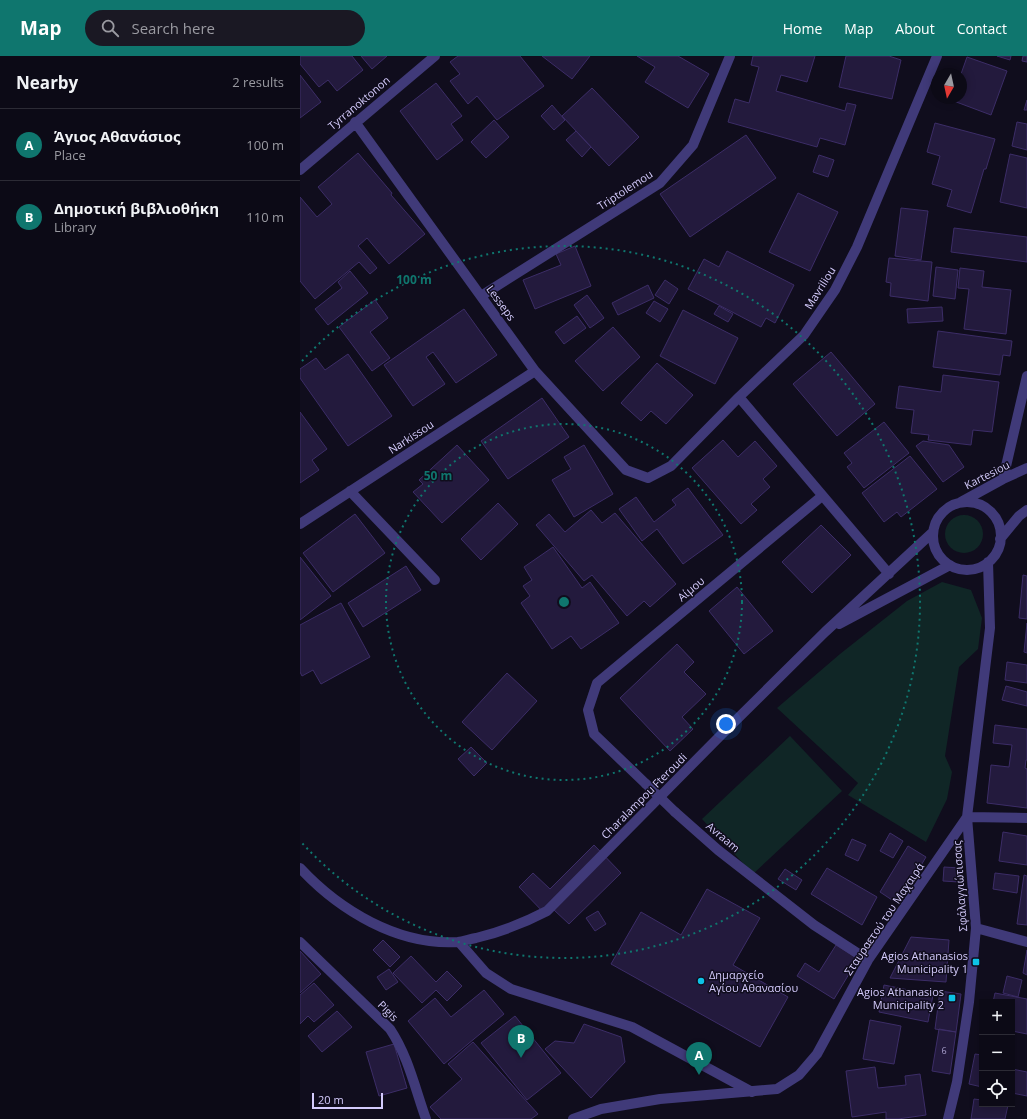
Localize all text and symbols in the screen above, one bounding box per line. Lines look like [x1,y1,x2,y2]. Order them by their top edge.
search box [85,10,365,46]
text: Map [20,15,61,41]
icon: search [99,17,121,39]
text: Search here [131,18,215,38]
text: Home [783,19,822,38]
text: Map [844,19,873,38]
text: About [895,19,935,38]
text: Contact [957,19,1007,38]
north arrow [931,68,967,104]
text: Nearby [16,71,78,94]
street label: Tyrranoktonon [325,72,393,133]
text: 2 results [232,73,284,91]
text: Άγιος Αθανάσιος [54,126,181,146]
text: A [25,136,33,154]
text: 100 m [246,136,284,154]
text: Place [54,146,86,164]
street label: Triptolemou [594,166,655,213]
text: Δημοτική βιβλιοθήκη [54,198,219,218]
text: B [25,208,33,226]
text: 110 m [246,208,284,226]
text: Library [54,218,96,236]
street label: Mavriliou [801,264,839,312]
text: 100 m [396,271,432,288]
street label: Lesseps [483,282,519,324]
street label: Narkissou [385,416,436,457]
street label: Kartesiou [962,457,1012,492]
text: 50 m [424,467,452,484]
street label: Αίμου [674,573,708,604]
centre of rings [557,595,571,609]
your location [716,714,736,734]
street label: Charalampou Fteroudi [597,749,690,842]
street label: Avraam [703,818,743,855]
street label: Σφάλαγγιώτισσας [949,840,970,932]
street label: Σταυραετού του Μαχαιρά [840,859,927,978]
place label: Agios Athanasios Municipality 1 [881,948,968,976]
marker: Agios Athanasios Municipality 1 [971,957,981,967]
place label: Δημαρχείο Αγίου Αθανασίου [709,967,798,995]
marker: Δημαρχείο Αγίου Αθανασίου [696,976,706,986]
place label: Agios Athanasios Municipality 2 [857,984,944,1012]
marker: Agios Athanasios Municipality 2 [947,993,957,1003]
street label: Pigis [375,997,402,1024]
map controls [979,999,1015,1107]
button: + [979,999,1015,1035]
pin: B [508,1025,534,1058]
button: − [979,1035,1015,1071]
pin: A [686,1042,712,1075]
house number: 6 [941,1044,947,1057]
button: locate [979,1071,1015,1107]
scale bar [312,1091,383,1110]
text: 20 m [318,1092,344,1107]

